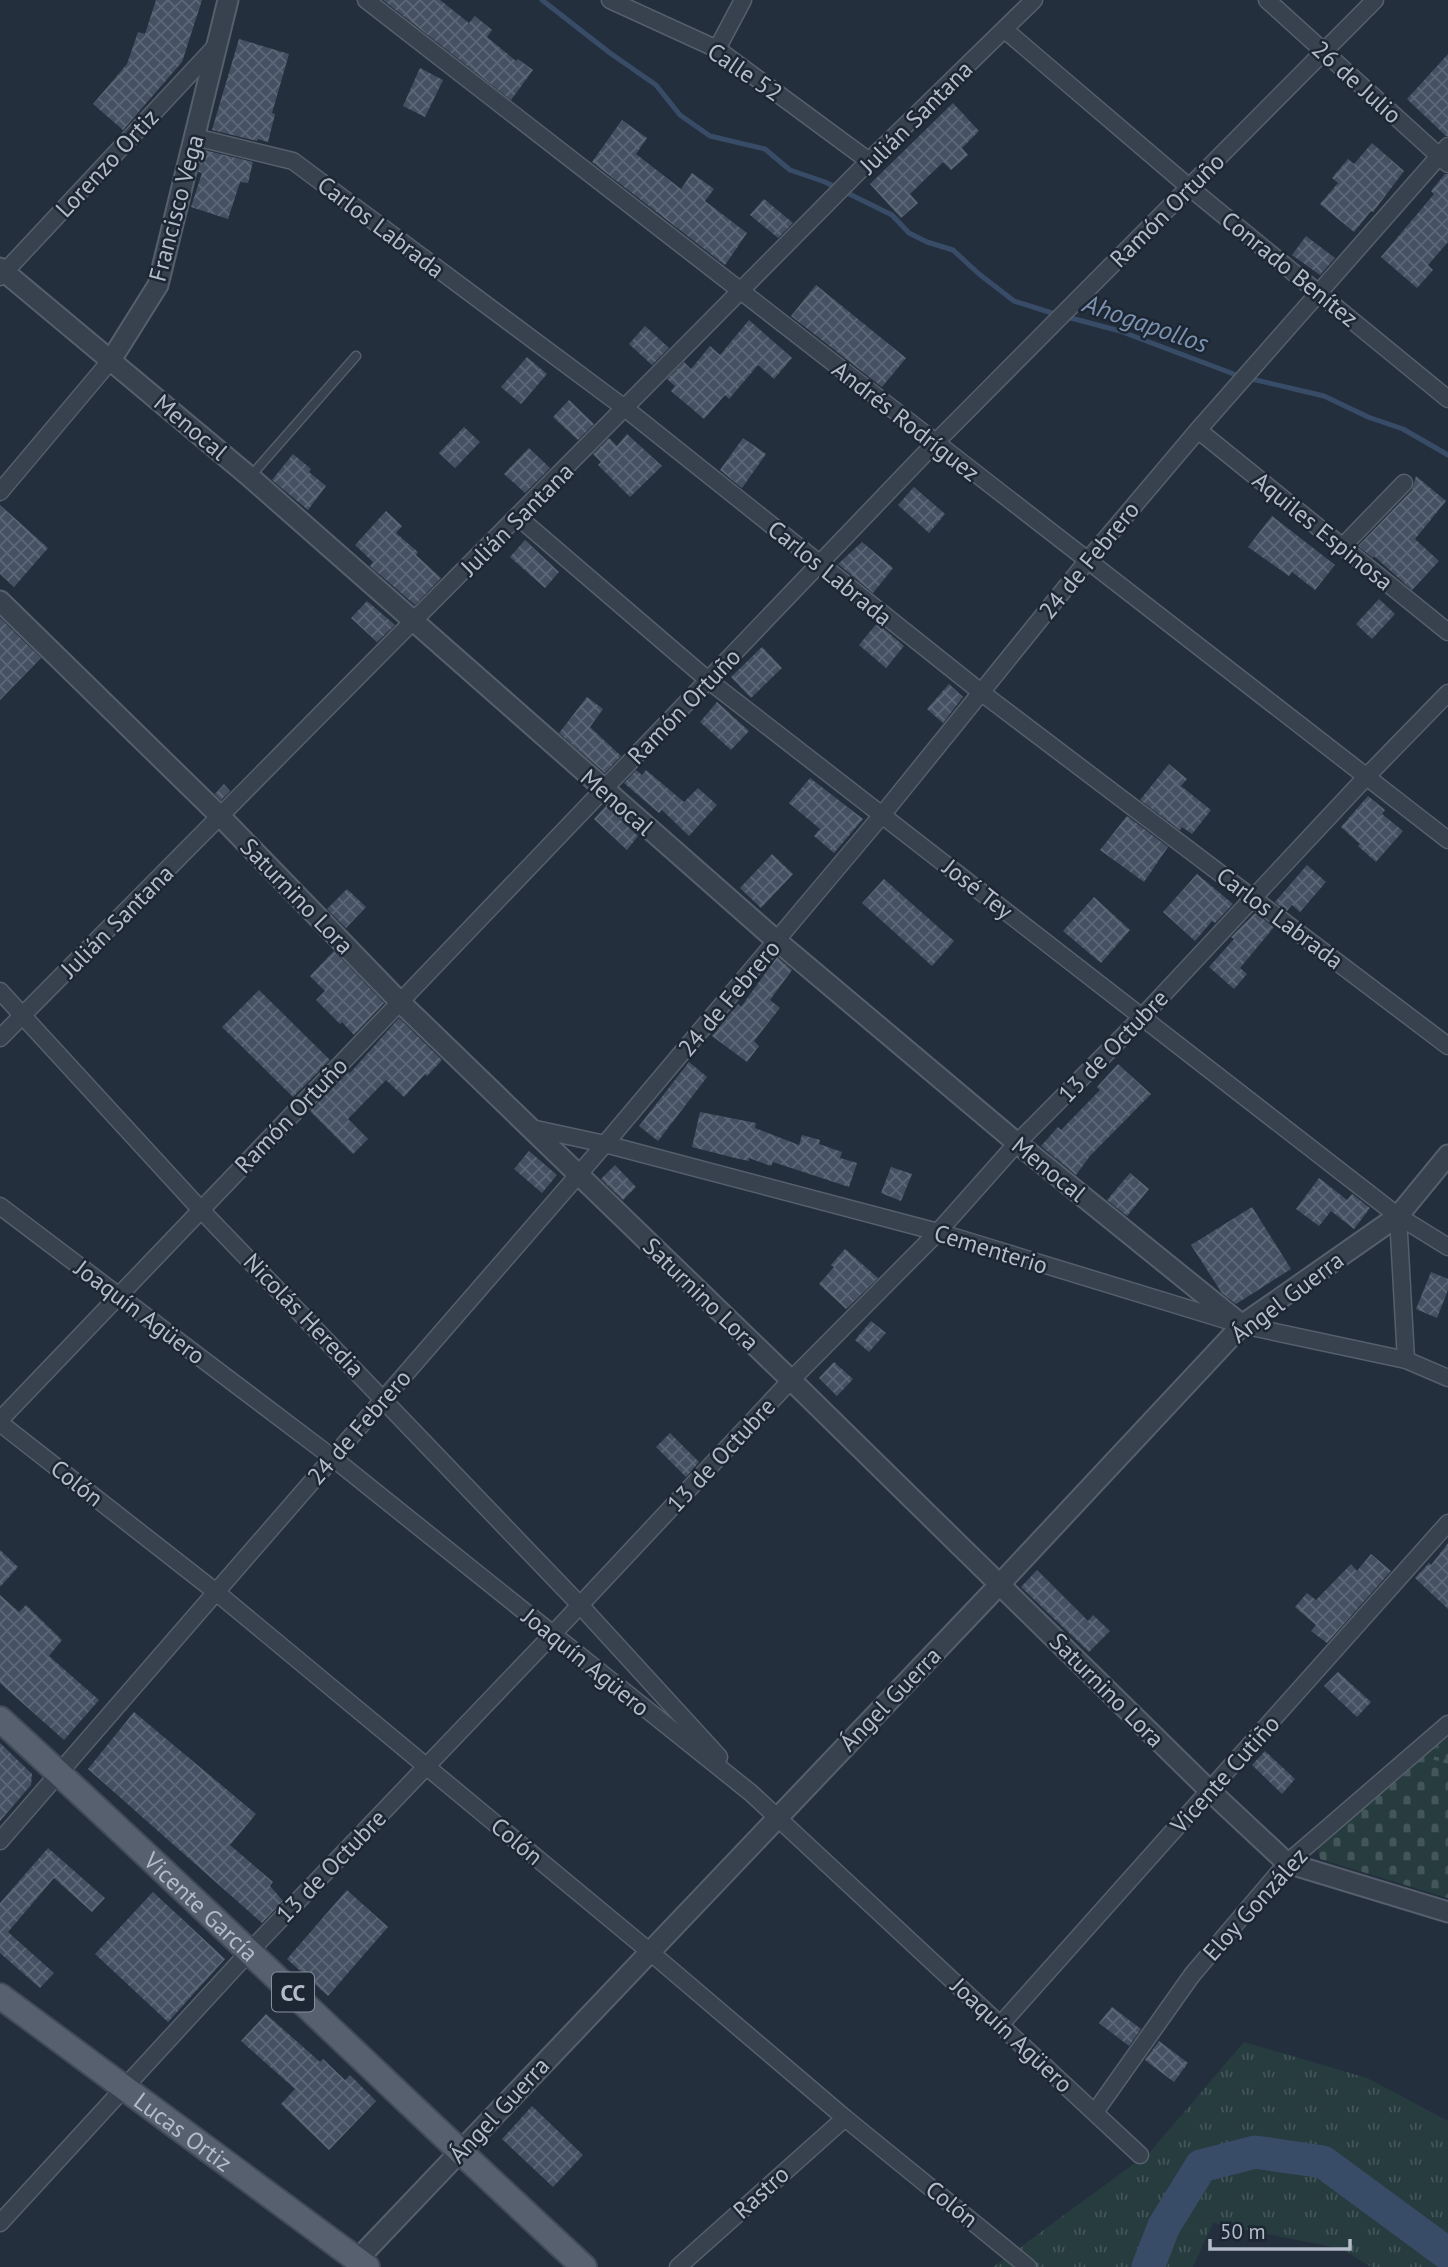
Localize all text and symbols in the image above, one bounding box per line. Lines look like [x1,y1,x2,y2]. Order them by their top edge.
street label: 26 de Julio [1306,34,1408,130]
street label: Calle 52 [702,36,788,108]
street label: Julián Santana [852,54,979,181]
street label: Lorenzo Ortiz [49,102,165,224]
street label: Francisco Vega [142,131,210,285]
street label: Ramón Ortuño [1103,146,1231,274]
street label: Carlos Labrada [311,169,451,285]
street label: Conrado Benítez [1215,204,1365,334]
water label: Ahogapollos [1078,286,1214,360]
street label: Andrés Rodríguez [826,354,986,488]
street label: Menocal [148,387,234,467]
street label: Julián Santana [453,456,580,583]
street label: Aquiles Espinosa [1246,465,1400,597]
street label: 24 de Febrero [1032,495,1146,625]
street label: Carlos Labrada [761,513,899,633]
street label: Ramón Ortuño [621,641,747,771]
street label: Menocal [574,762,660,842]
street label: Saturnino Lora [234,831,360,961]
street label: José Tey [936,851,1019,926]
street label: Julián Santana [53,858,180,985]
street label: Carlos Labrada [1210,860,1350,976]
street label: 24 de Febrero [671,933,787,1063]
street label: 13 de Octubre [1051,983,1175,1109]
street label: Ramón Ortuño [228,1050,354,1180]
street label: Menocal [1005,1130,1093,1208]
street label: Cementerio [930,1217,1052,1281]
street label: Saturnino Lora [636,1231,766,1357]
street label: Ángel Guerra [1224,1244,1350,1350]
street label: Nicolás Heredia [237,1246,371,1384]
street label: Joaquín Agüero [68,1252,211,1371]
street label: 24 de Febrero [300,1363,418,1491]
street label: 13 de Octubre [660,1391,782,1519]
street label: Colón [44,1453,110,1513]
street label: Joaquín Agüero [515,1600,656,1723]
street label: Saturnino Lora [1043,1626,1171,1754]
street label: Ángel Guerra [832,1640,948,1758]
street label: Vicente Cutiño [1163,1708,1286,1840]
street label: 13 de Octubre [269,1803,393,1929]
street label: Colón [485,1810,549,1872]
street label: Eloy González [1196,1841,1314,1967]
street label: Vicente García [137,1844,265,1968]
street label: Joaquín Agüero [944,1970,1079,2099]
road number: CC [272,1972,314,2011]
street label: Ángel Guerra [442,2051,556,2169]
street label: Lucas Ortiz [128,2085,239,2178]
street label: Rastro [726,2159,796,2225]
street label: Colón [919,2173,985,2235]
scale bar [1210,2208,1350,2252]
text: 50 m [1220,2218,1266,2245]

